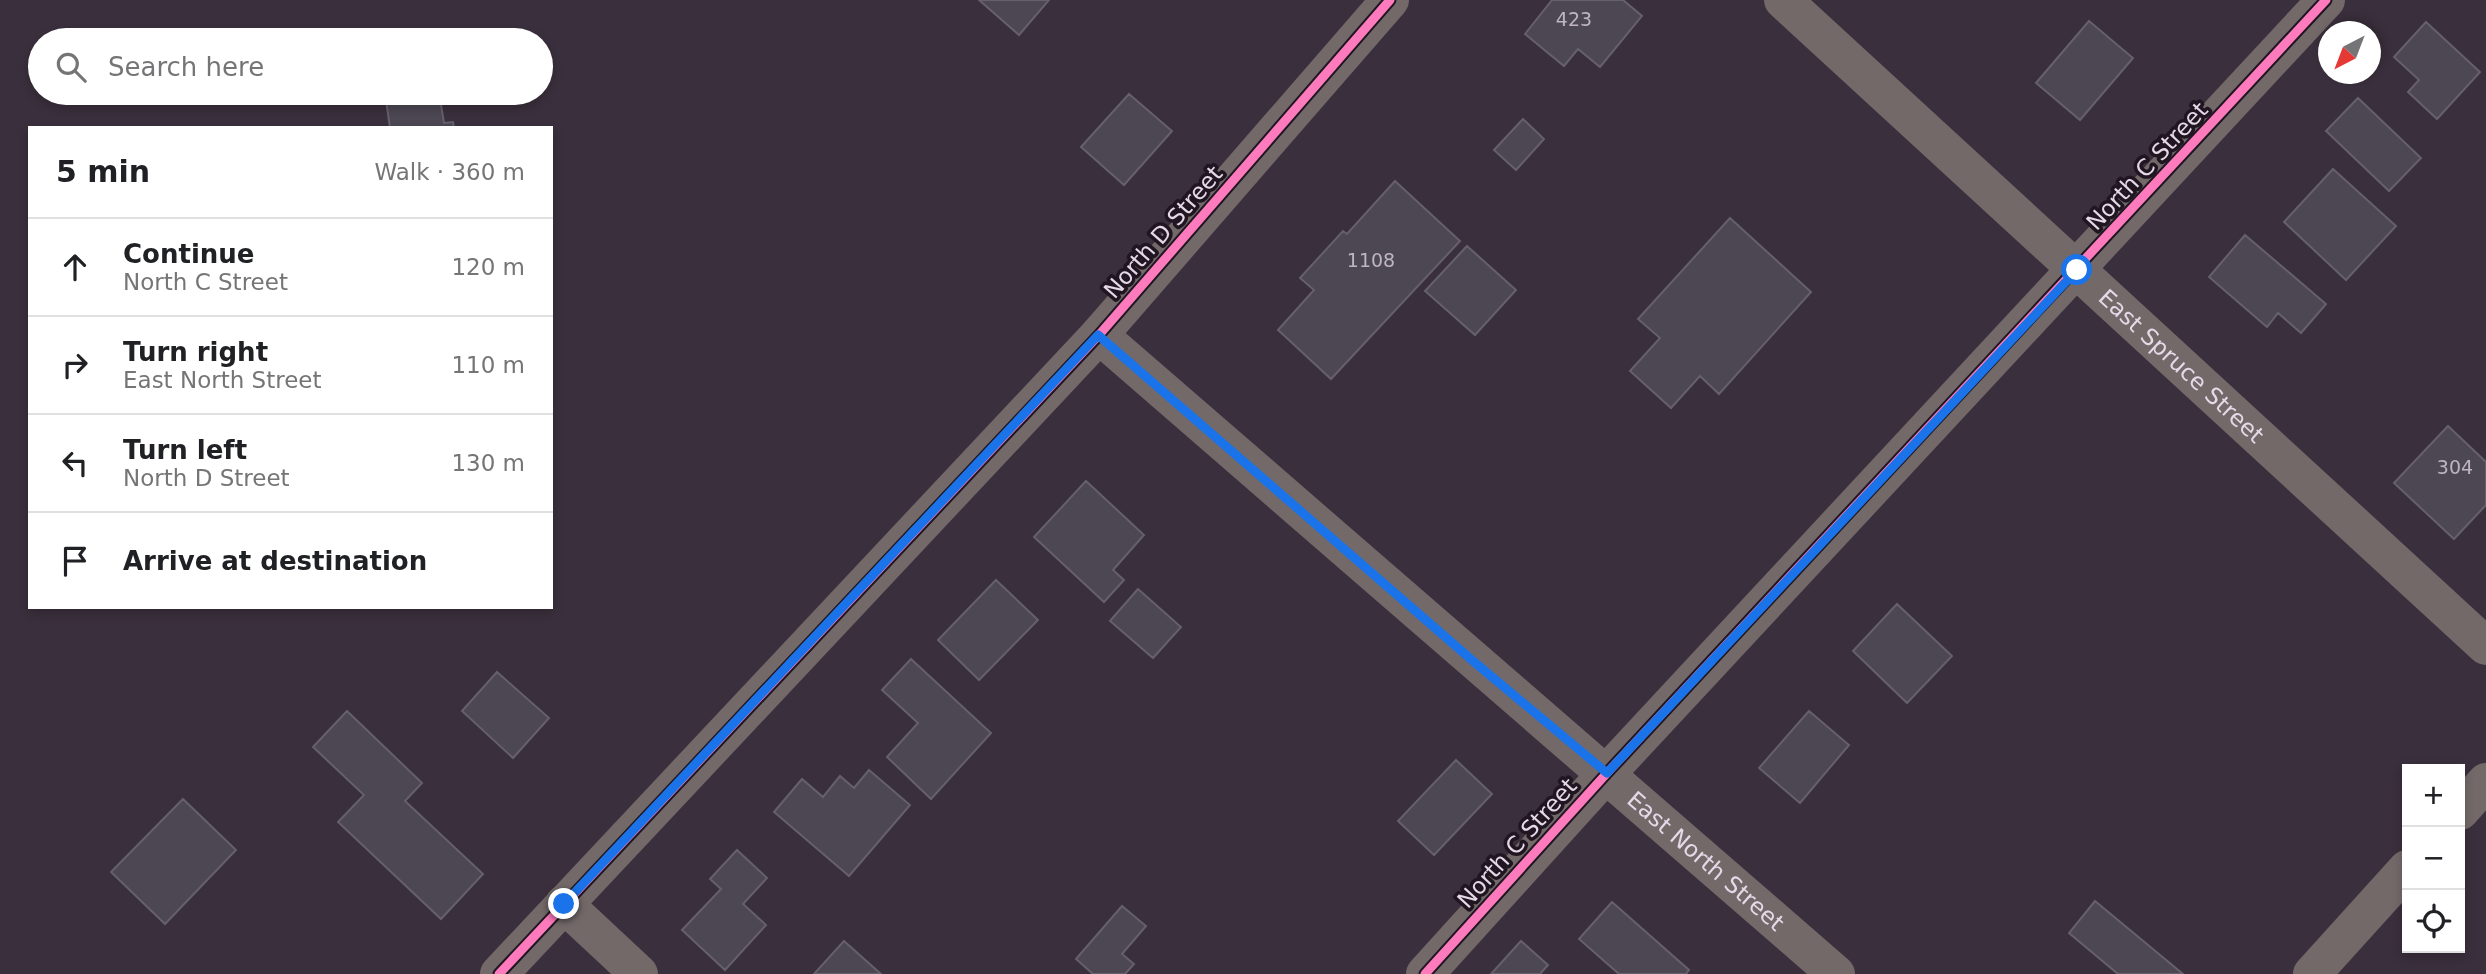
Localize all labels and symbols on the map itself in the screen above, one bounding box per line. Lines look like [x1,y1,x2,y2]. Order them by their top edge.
house number: 423 [1556,8,1592,30]
north arrow [2318,21,2381,84]
street label: North C Street [2081,97,2213,235]
street label: North D Street [1099,161,1227,303]
house number: 1108 [1347,249,1395,271]
route start [2061,254,2092,285]
street label: East Spruce Street [2094,284,2269,448]
house number: 304 [2437,456,2473,478]
street label: North C Street [1452,773,1582,913]
street label: East North Street [1622,786,1789,936]
route end [548,888,579,919]

